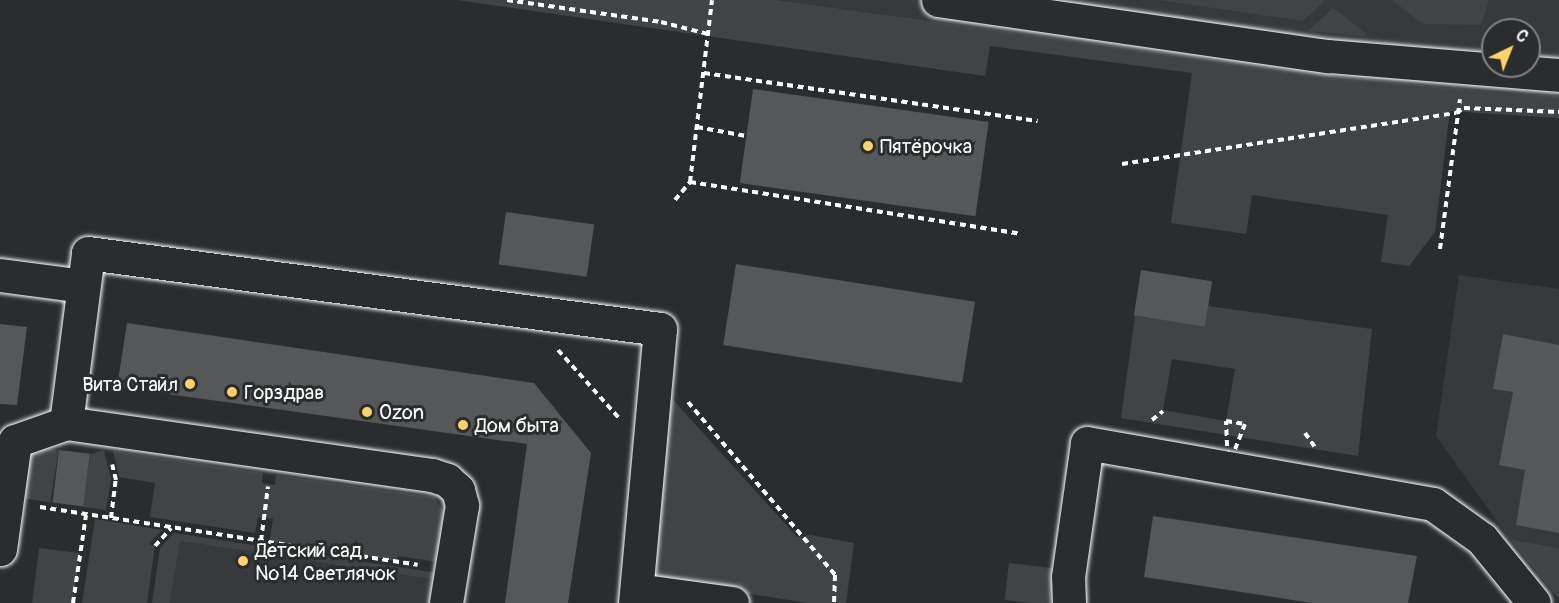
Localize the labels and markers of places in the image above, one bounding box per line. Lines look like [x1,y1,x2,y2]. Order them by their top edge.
place label: Пятёрочка [880,134,972,158]
marker: Пятёрочка [861,139,875,153]
place label: Вита Стайл [82,372,178,396]
marker: Вита Стайл [183,377,197,391]
place label: Горздрав [244,380,324,404]
marker: Горздрав [225,385,239,399]
place label: Ozon [379,400,424,424]
marker: Ozon [360,405,374,419]
place label: Дом быта [475,413,559,437]
marker: Дом быта [456,418,470,432]
place label: Детский сад №14 Светлячок [255,538,396,585]
marker: Детский сад №14 Светлячок [236,554,250,568]

